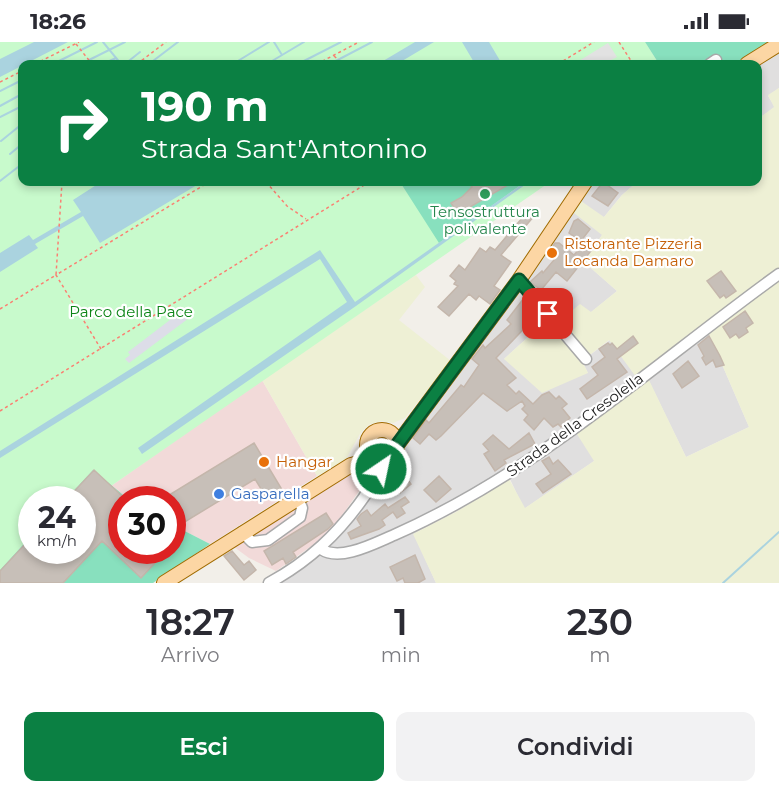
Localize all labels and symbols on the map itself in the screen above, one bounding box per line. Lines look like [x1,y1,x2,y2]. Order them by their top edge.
marker: Tensostruttura polivalente [478,187,492,201]
place label: Tensostruttura polivalente [430,202,540,238]
place label: Ristorante Pizzeria Locanda Damaro [564,234,702,270]
marker: Ristorante Pizzeria Locanda Damaro [545,246,559,260]
pin [522,288,573,339]
park label: Parco della Pace [69,302,193,321]
street label: Strada della Cresolella [502,368,647,481]
position arrow [349,437,413,501]
place label: Hangar [276,452,332,471]
marker: Hangar [257,455,271,469]
place label: Gasparella [231,484,310,503]
speed limit sign: 30 [108,486,186,564]
marker: Gasparella [212,487,226,501]

